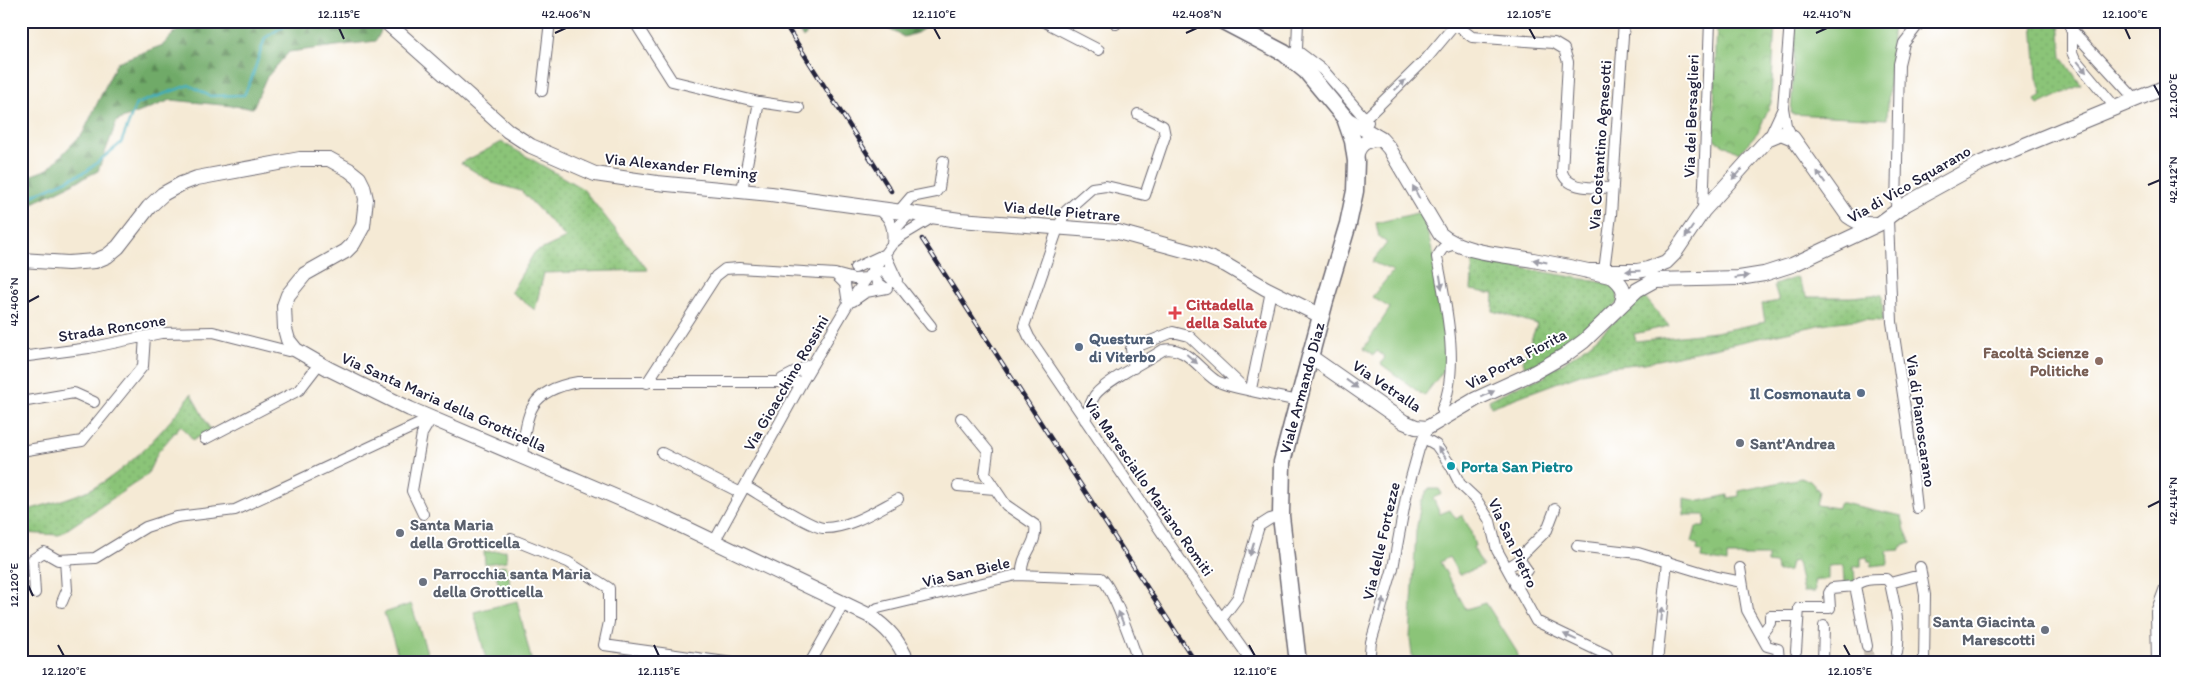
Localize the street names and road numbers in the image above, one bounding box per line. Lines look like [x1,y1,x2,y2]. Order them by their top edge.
street label: Via dei Bersaglieri [1679,54,1703,178]
street label: Via Costantino Agnesotti [1585,59,1615,231]
street label: Via di Vico Squarano [1844,141,1974,227]
street label: Via Alexander Fleming [604,149,759,184]
street label: Via delle Pietrare [1003,196,1121,226]
street label: Strada Roncone [57,310,167,346]
street label: Via Gioacchino Rossini [739,312,833,454]
street label: Viale Armando Diaz [1275,320,1329,456]
street label: Via Porta Fiorita [1462,324,1570,393]
street label: Via Santa Maria della Grotticella [338,348,550,456]
street label: Via di Pianoscarano [1902,354,1940,488]
street label: Via Vetralla [1349,356,1425,416]
street label: Via Maresciallo Mariano Romiti [1080,394,1218,580]
street label: Via delle Fortezze [1358,480,1404,602]
street label: Via San Pietro [1484,495,1542,591]
street label: Via San Biele [920,553,1012,591]

